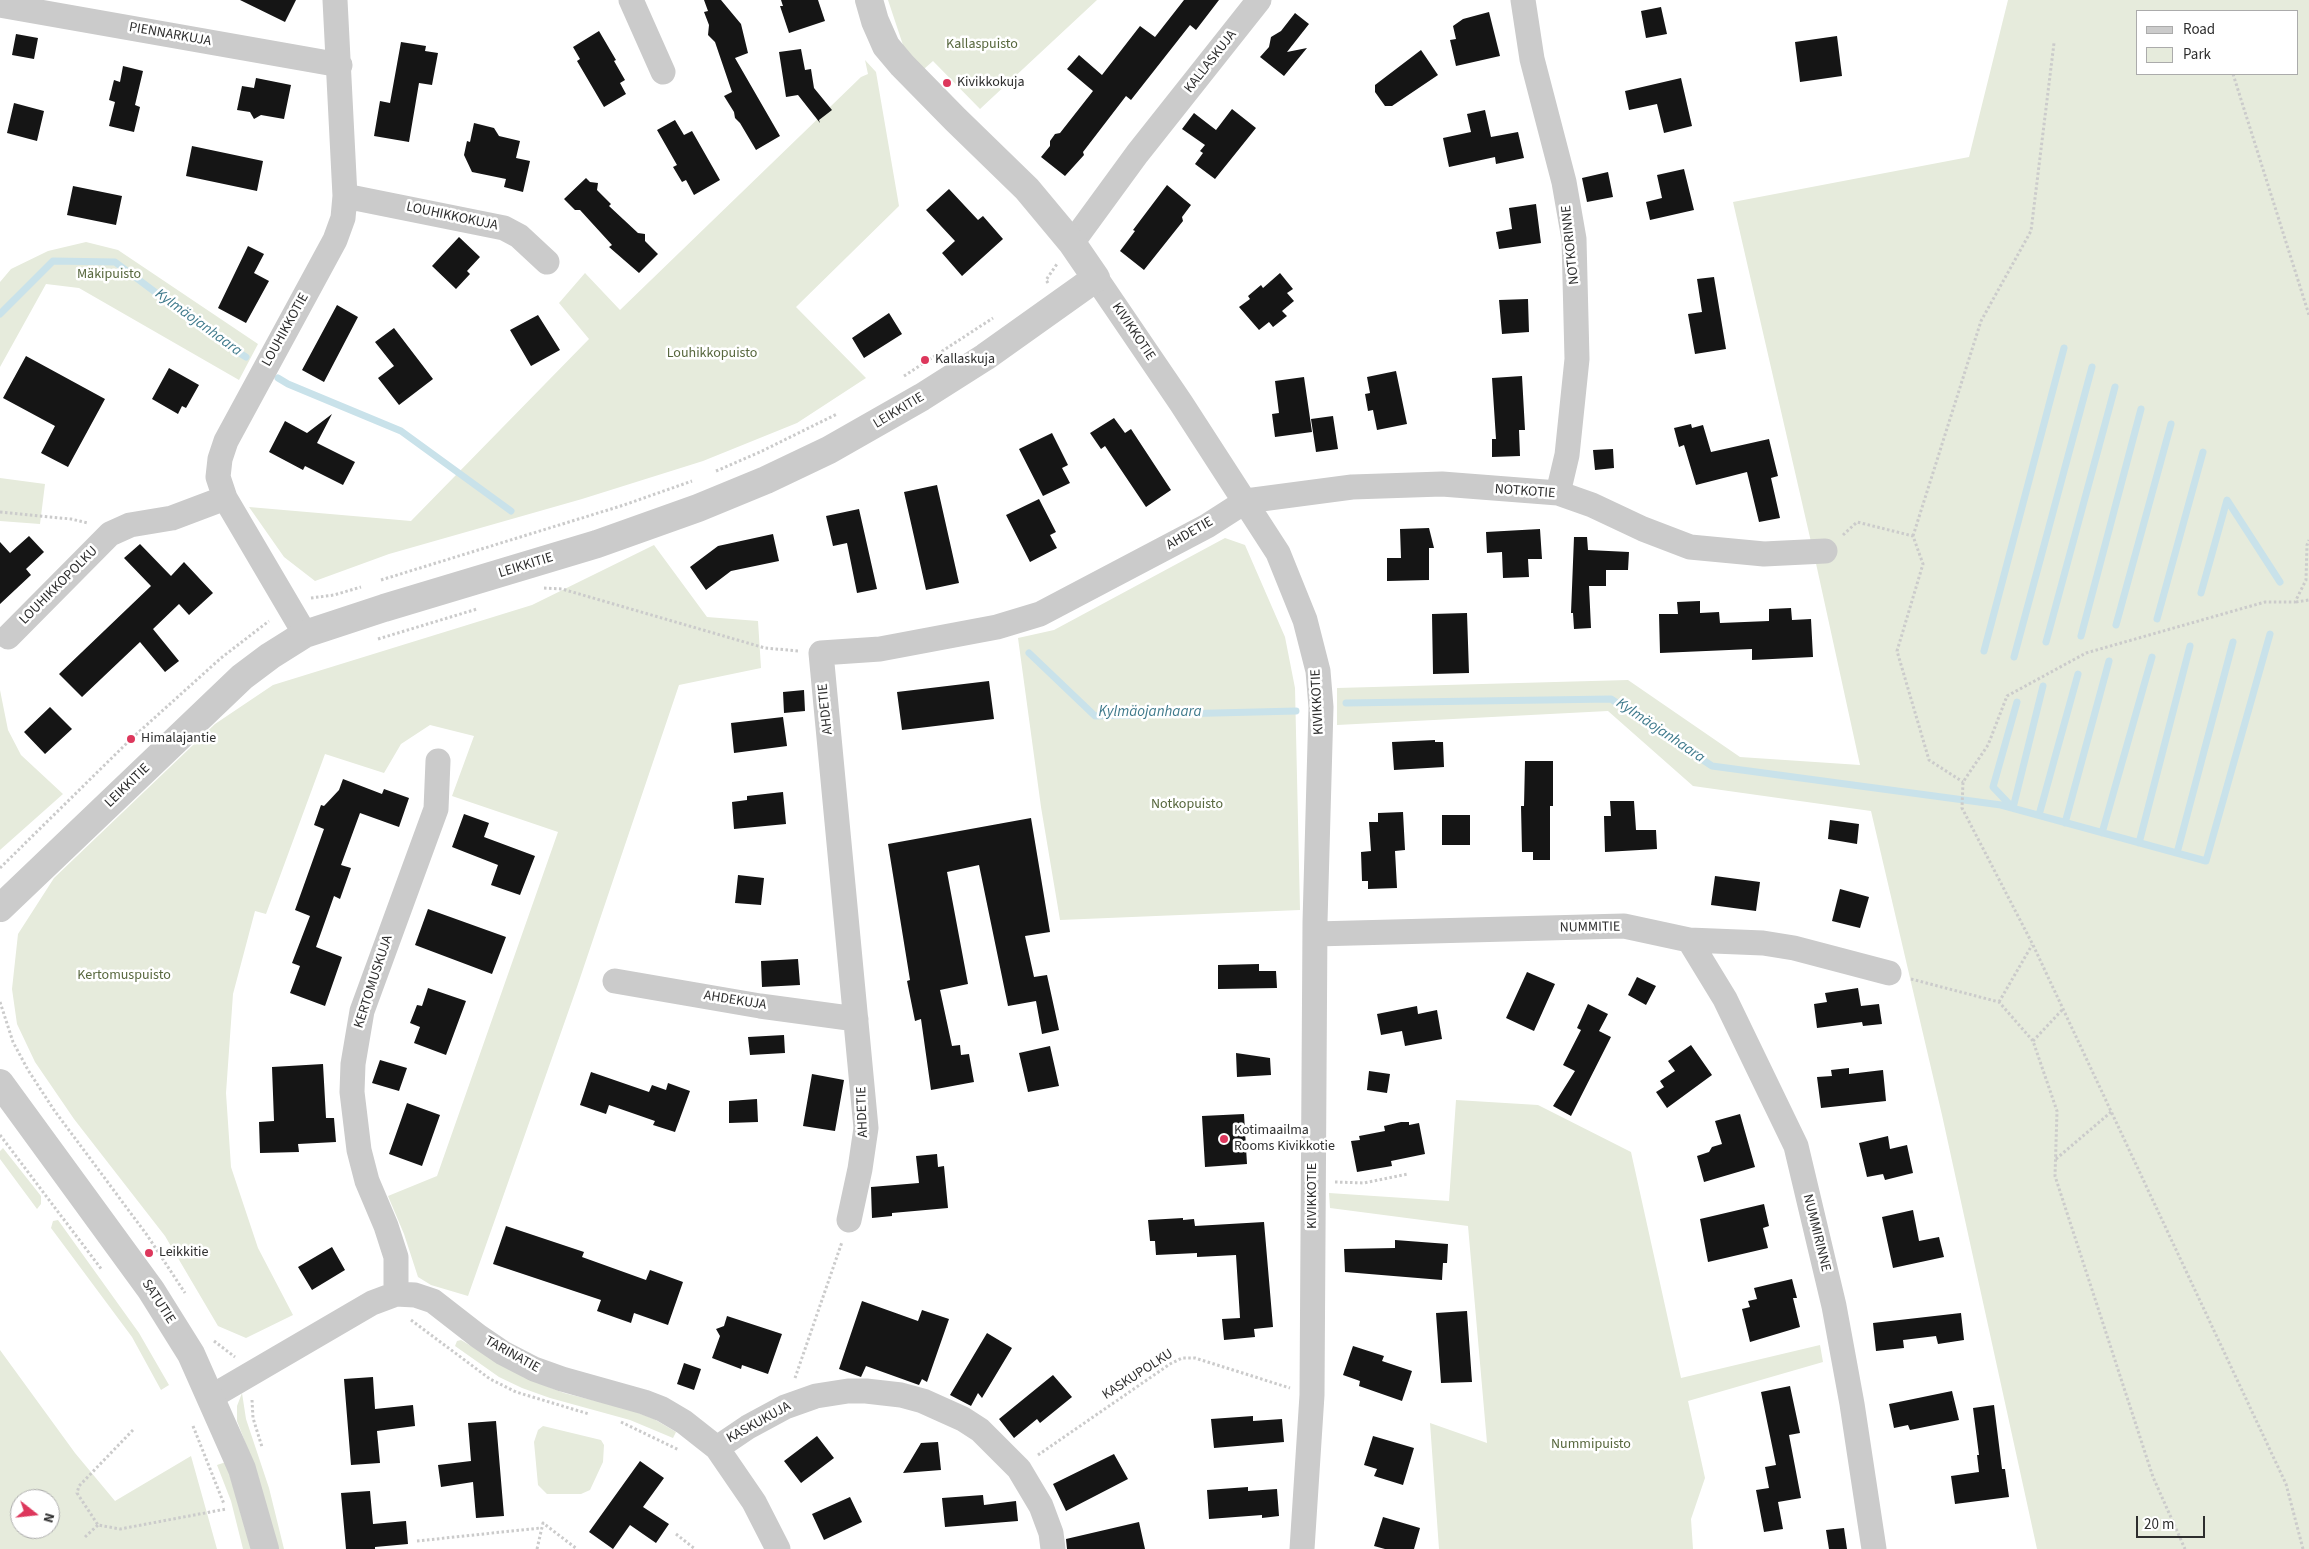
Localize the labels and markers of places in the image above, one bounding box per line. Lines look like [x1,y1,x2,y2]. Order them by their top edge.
place label: Kivikkokuja [957,75,1025,91]
marker: Kivikkokuja [941,77,953,89]
place label: Kallaskuja [935,352,995,368]
marker: Kallaskuja [919,354,931,366]
place label: Himalajantie [141,731,216,747]
marker: Himalajantie [125,733,137,745]
place label: Kotimaailma Rooms Kivikkotie [1234,1123,1335,1156]
marker: Kotimaailma Rooms Kivikkotie [1218,1133,1230,1145]
place label: Leikkitie [159,1245,208,1261]
marker: Leikkitie [143,1247,155,1259]

